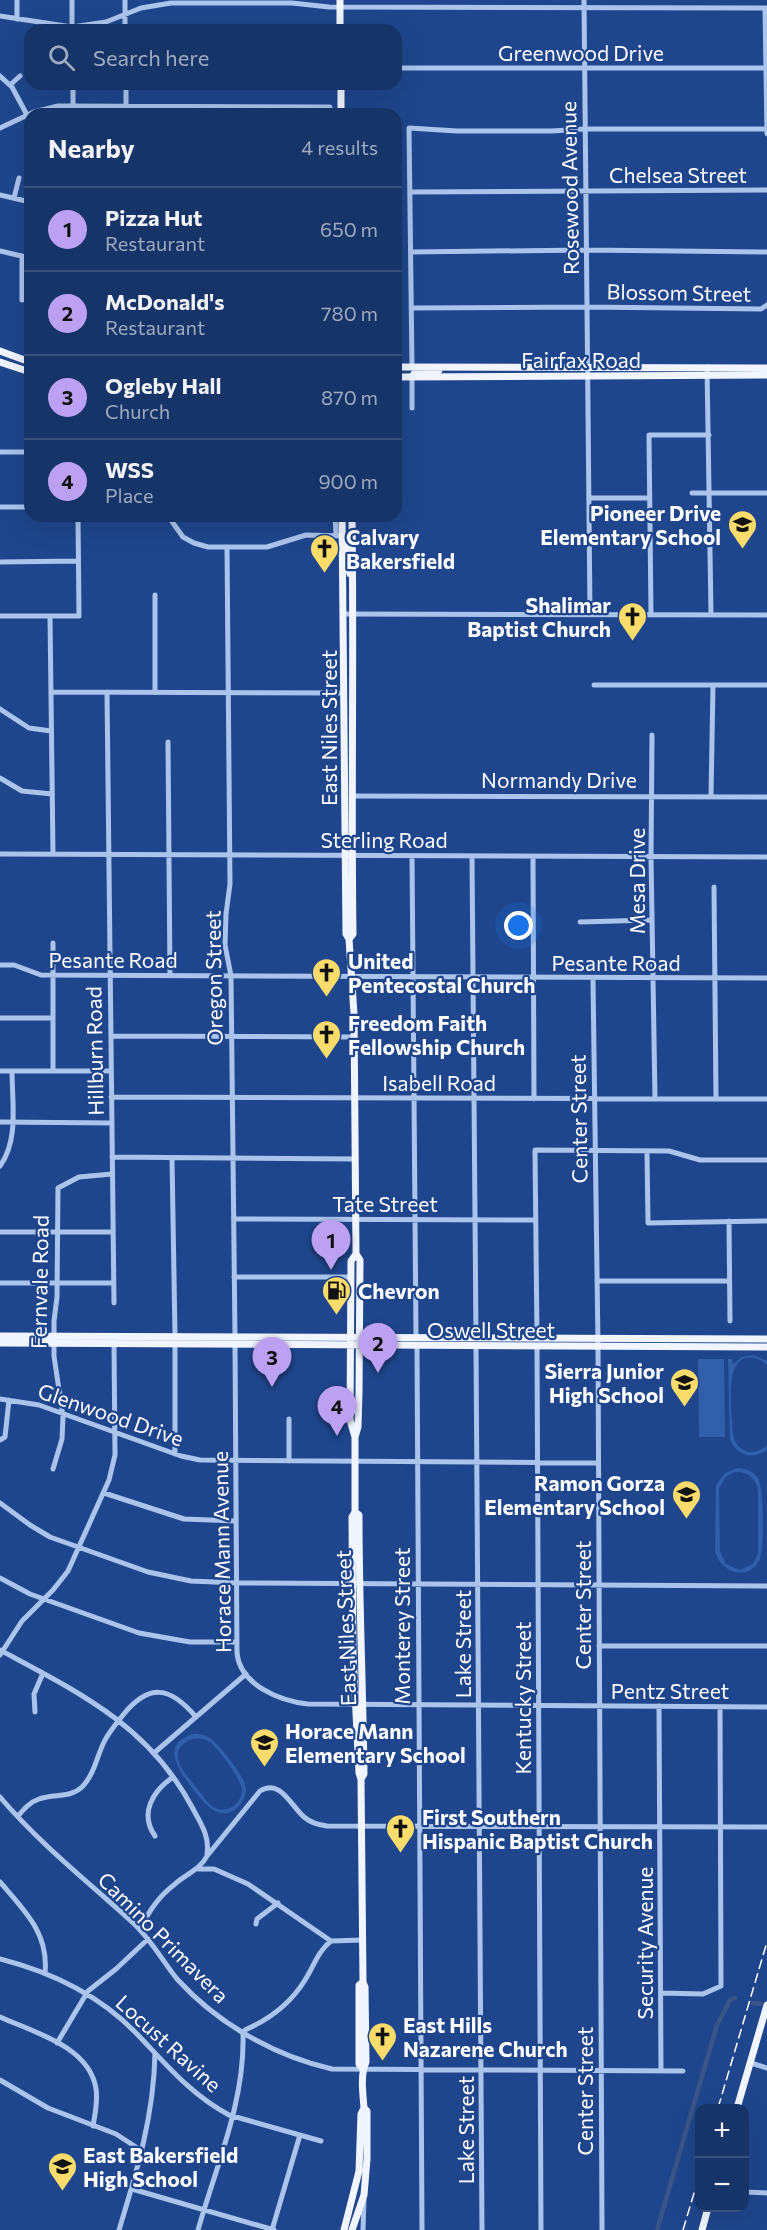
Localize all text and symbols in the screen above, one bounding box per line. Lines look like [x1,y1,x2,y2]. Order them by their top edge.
search box [24,24,402,90]
street label: Greenwood Drive [498,40,664,65]
icon: search [45,41,78,74]
text: Search here [93,44,209,71]
street label: Rosewood Avenue [555,101,583,275]
text: Nearby [48,132,135,163]
text: 4 results [301,135,378,159]
street label: Chelsea Street [609,162,747,187]
text: Pizza Hut [105,204,202,231]
text: 1 [63,217,72,241]
text: 650 m [320,217,378,241]
text: Restaurant [105,231,205,255]
street label: Blossom Street [607,278,751,306]
text: McDonald's [105,288,224,315]
text: 2 [62,301,73,325]
text: 780 m [321,301,378,325]
text: Restaurant [105,315,205,339]
street label: Fairfax Road [521,347,641,372]
text: Ogleby Hall [105,372,222,399]
text: 3 [62,385,73,409]
text: 870 m [321,385,378,409]
text: Church [105,399,170,423]
text: WSS [105,456,154,483]
text: 4 [61,469,74,493]
text: 900 m [318,469,378,493]
text: Place [105,483,154,507]
place label: Pioneer Drive Elementary School [540,500,721,549]
school or university icon: Pioneer Drive Elementary School [726,508,758,550]
place label: Calvary Bakersfield [346,524,455,573]
church icon: Calvary Bakersfield [309,532,341,574]
place label: Shalimar Baptist Church [467,592,611,641]
church icon: Shalimar Baptist Church [616,600,648,642]
street label: East Niles Street [316,650,341,806]
street label: Normandy Drive [481,767,637,792]
street label: Sterling Road [320,827,448,852]
street label: Mesa Drive [624,828,649,934]
street label: Oregon Street [199,910,227,1046]
your location [504,911,533,940]
street label: Pesante Road [48,947,178,972]
place label: United Pentecostal Church [348,948,535,997]
street label: Pesante Road [551,950,681,975]
church icon: United Pentecostal Church [311,956,343,998]
street label: Hillburn Road [80,986,108,1116]
place label: Freedom Faith Fellowship Church [348,1010,525,1059]
church icon: Freedom Faith Fellowship Church [311,1018,343,1060]
street label: Center Street [564,1054,592,1184]
street label: Isabell Road [382,1070,496,1095]
street label: Tate Street [332,1191,438,1216]
street label: Fernvale Road [25,1215,53,1349]
pin: 1 [312,1220,350,1270]
fuel station icon: Chevron [321,1274,353,1316]
place label: Chevron [358,1278,440,1303]
street label: Oswell Street [427,1317,555,1342]
pin: 2 [358,1324,398,1373]
pin: 3 [252,1338,292,1387]
place label: Sierra Junior High School [544,1358,664,1407]
school or university icon: Sierra Junior High School [669,1366,701,1408]
street label: Glenwood Drive [35,1377,187,1451]
pin: 4 [318,1386,356,1436]
street label: Horace Mann Avenue [207,1451,235,1653]
place label: Ramon Gorza Elementary School [484,1470,665,1519]
school or university icon: Ramon Gorza Elementary School [670,1478,702,1520]
street label: Center Street [570,1541,595,1669]
street label: Monterey Street [389,1547,414,1705]
street label: East Niles Street [330,1550,360,1706]
street label: Lake Street [450,1590,475,1698]
street label: Kentucky Street [510,1622,535,1774]
street label: Pentz Street [611,1678,729,1703]
place label: Horace Mann Elementary School [285,1718,466,1767]
school or university icon: Horace Mann Elementary School [248,1726,280,1768]
place label: First Southern Hispanic Baptist Church [422,1804,653,1853]
church icon: First Southern Hispanic Baptist Church [385,1812,417,1854]
street label: Camino Primavera [94,1867,234,2007]
street label: Security Avenue [632,1867,657,2019]
street label: Locust Ravine [111,1989,227,2097]
place label: East Hills Nazarene Church [403,2012,568,2061]
church icon: East Hills Nazarene Church [366,2020,398,2062]
street label: Center Street [572,2027,597,2155]
street label: Lake Street [453,2076,478,2184]
map controls [695,2104,749,2212]
button: + [695,2104,749,2158]
place label: East Bakersfield High School [83,2142,238,2191]
school or university icon: East Bakersfield High School [46,2150,78,2192]
button: − [695,2158,749,2212]

